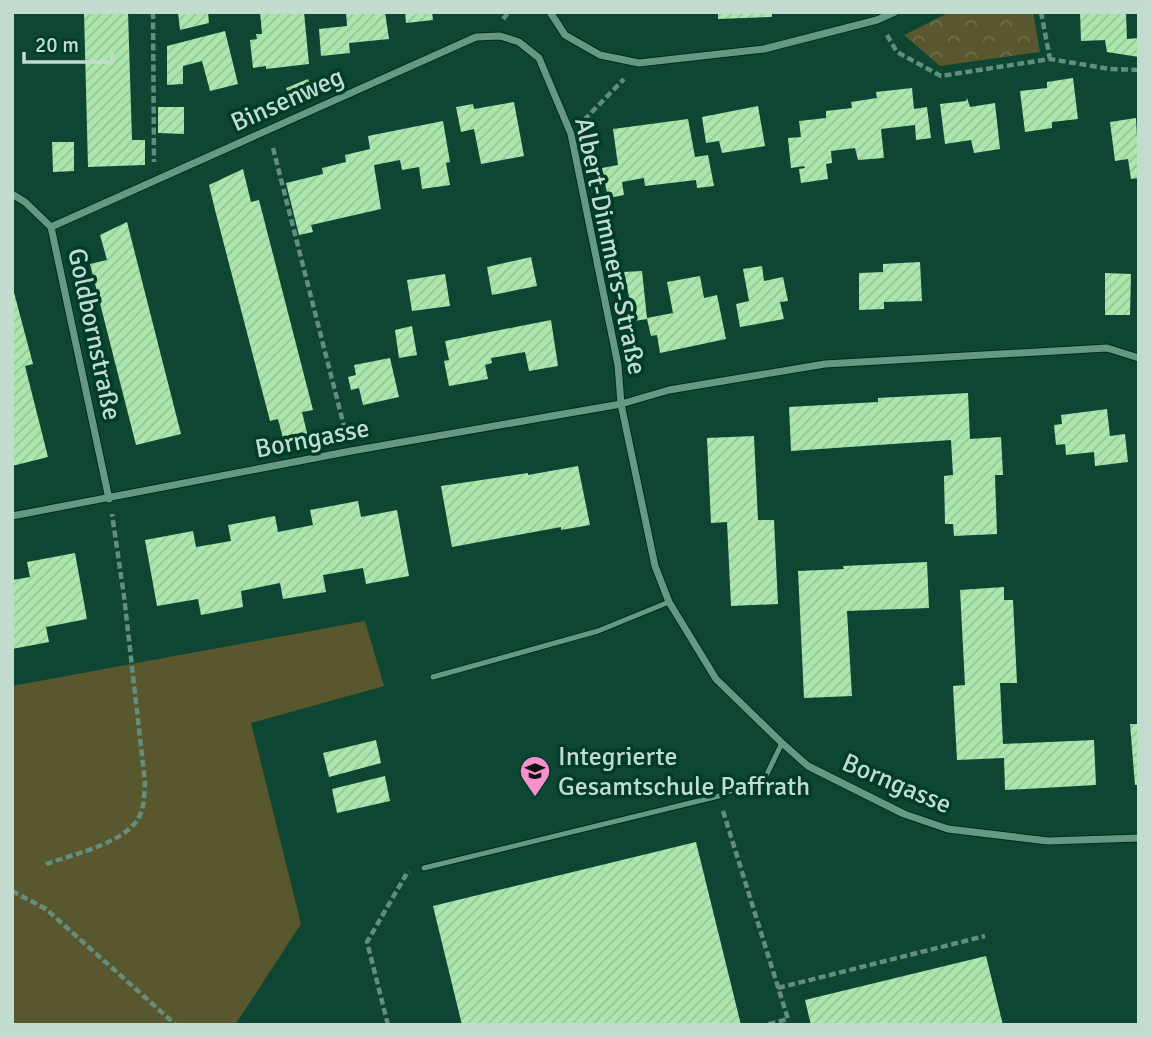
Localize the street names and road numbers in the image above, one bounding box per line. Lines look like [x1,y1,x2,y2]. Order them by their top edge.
street label: Binsenweg [226,61,349,139]
street label: Albert-Dimmers-Straße [567,115,653,378]
street label: Goldbornstraße [60,245,128,423]
street label: Borngasse [252,412,372,466]
street label: Borngasse [837,747,956,821]

